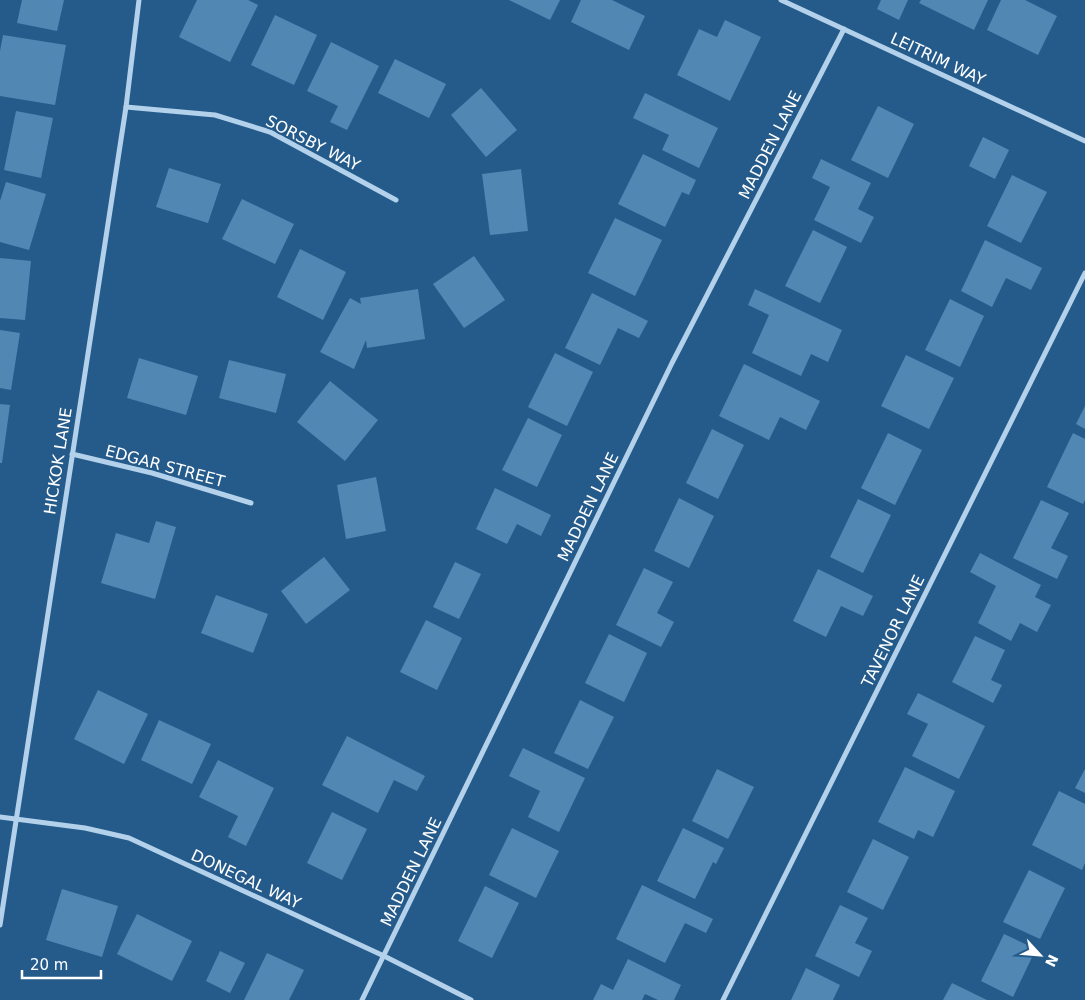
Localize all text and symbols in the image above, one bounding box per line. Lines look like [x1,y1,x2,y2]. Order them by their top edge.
street label: LEITRIM WAY [887,29,989,89]
street label: MADDEN LANE [735,88,805,202]
street label: SORSBY WAY [263,111,364,175]
street label: HICKOK LANE [40,406,76,516]
street label: EDGAR STREET [103,441,227,491]
street label: MADDEN LANE [553,449,623,565]
street label: TAVENOR LANE [857,572,928,691]
street label: MADDEN LANE [376,814,446,930]
street label: DONEGAL WAY [188,845,304,913]
north arrow [1015,930,1065,980]
scale bar [22,948,101,980]
text: N [1042,952,1061,969]
text: 20 m [30,956,68,974]

